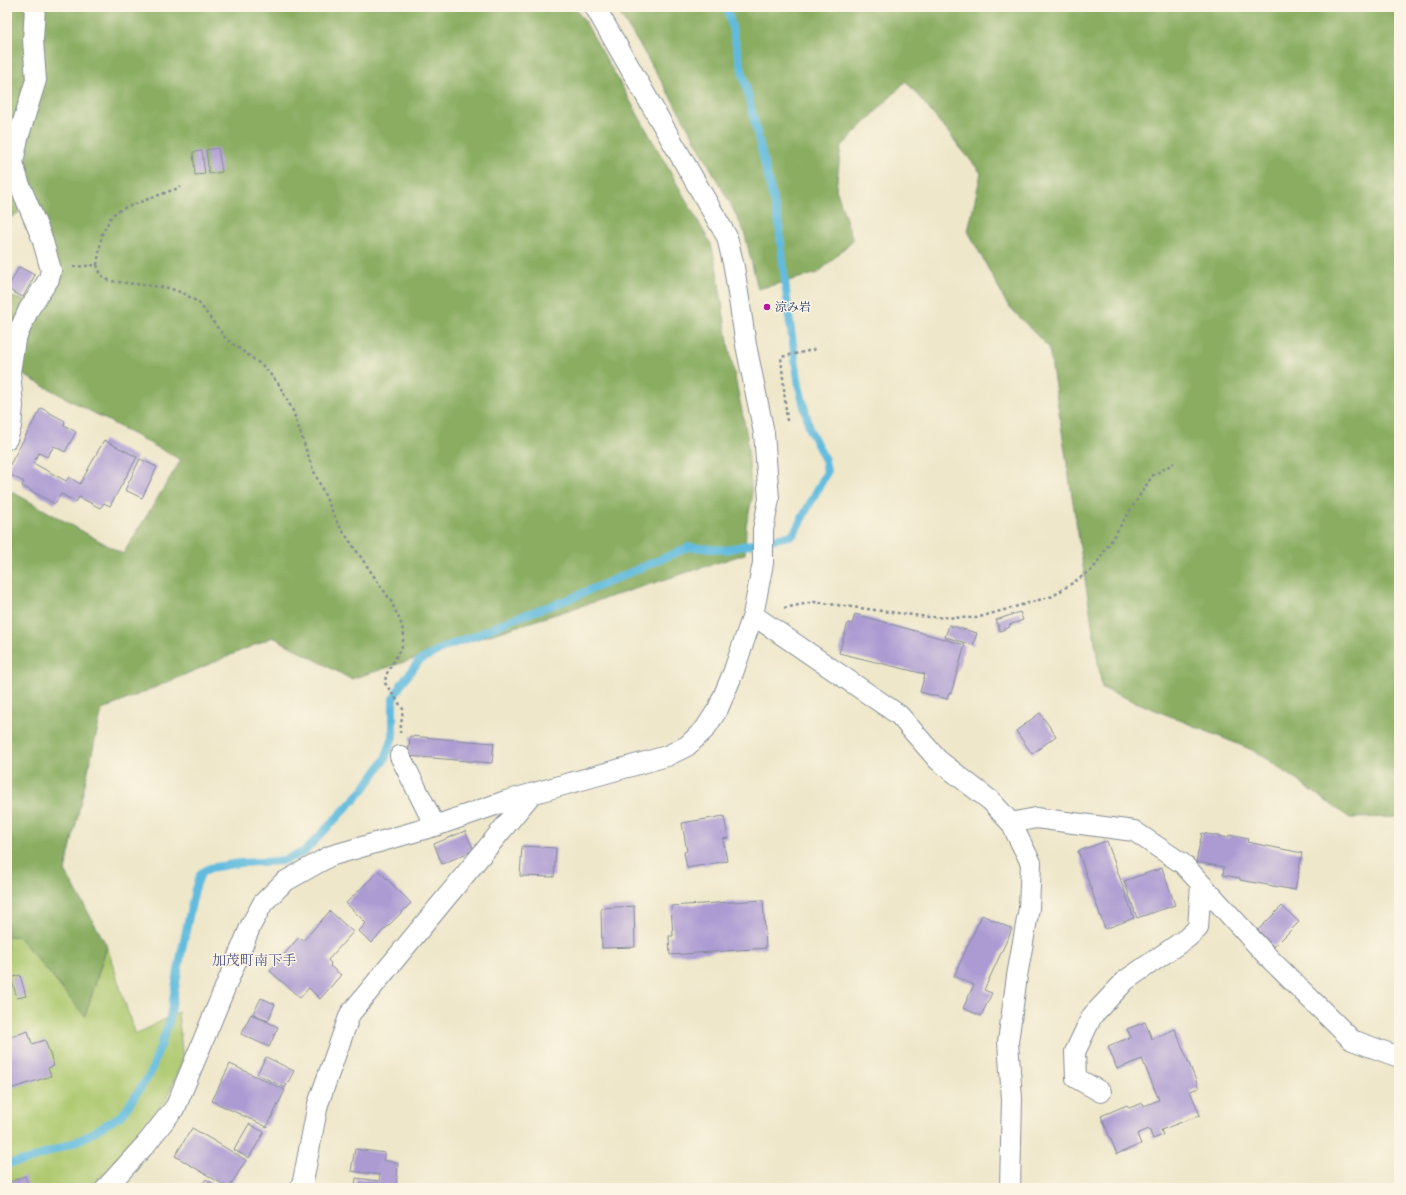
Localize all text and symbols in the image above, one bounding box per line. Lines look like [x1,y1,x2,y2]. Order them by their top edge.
place label: 涼み岩 [775,300,811,314]
marker: 涼み岩 [762,302,772,312]
district label: 加茂町南下手 [212,953,296,968]

